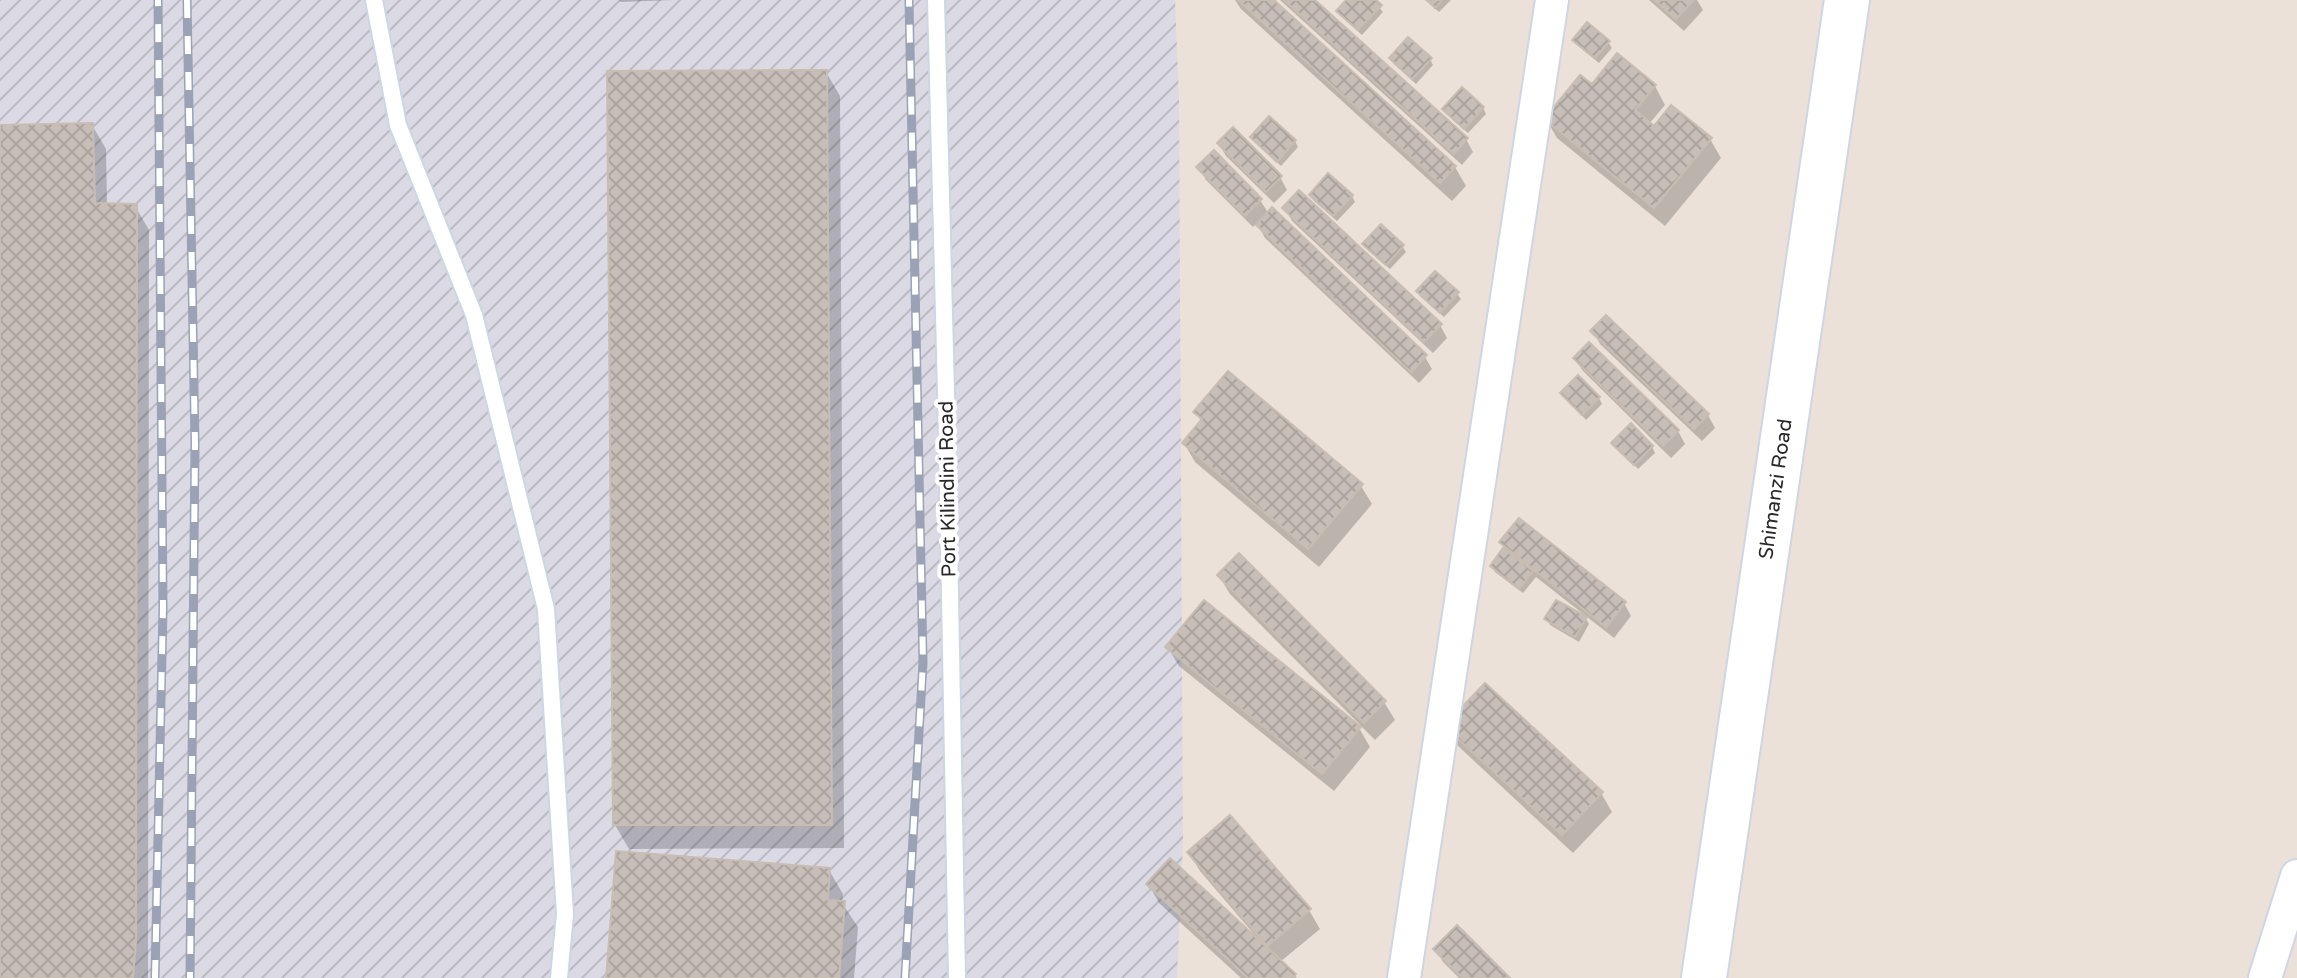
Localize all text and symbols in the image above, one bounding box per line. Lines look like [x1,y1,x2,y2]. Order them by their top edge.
street label: Port Kilindini Road [934,401,962,577]
street label: Shimanzi Road [1754,417,1798,561]

